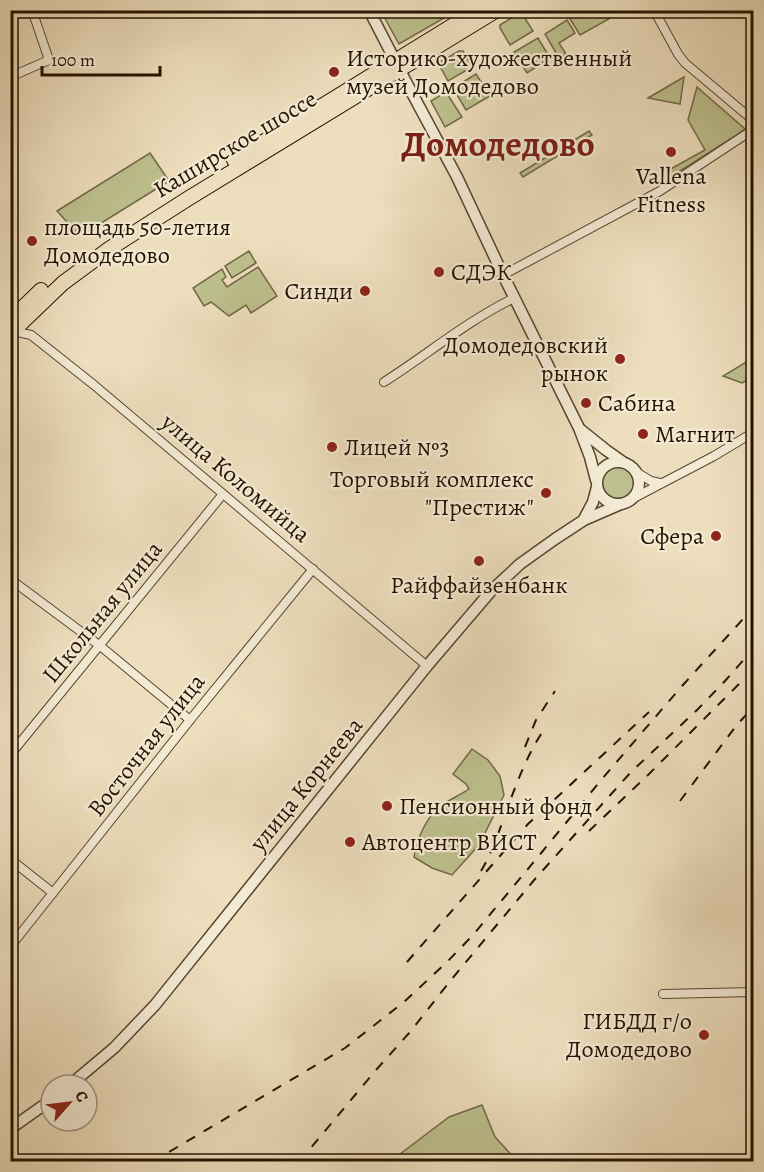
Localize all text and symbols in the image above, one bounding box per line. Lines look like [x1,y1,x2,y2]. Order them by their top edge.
scale bar [42,39,160,77]
place label: Историко-художественный музей Домодедово [346,42,632,102]
text: 100 m [51,48,95,72]
marker: Историко-художественный музей Домодедово [327,65,341,79]
street label: Каширское шоссе [147,83,323,205]
district label: Домодедово [401,119,595,168]
marker: Vallena Fitness [664,145,678,159]
place label: Vallena Fitness [635,160,707,220]
place label: площадь 50-летия Домодедово [44,211,231,271]
marker: площадь 50-летия Домодедово [25,234,39,248]
place label: СДЭК [451,256,512,288]
marker: СДЭК [432,265,446,279]
place label: Синди [285,275,353,307]
marker: Синди [358,284,372,298]
place label: Домодедовский рынок [443,329,608,389]
marker: Домодедовский рынок [613,352,627,366]
place label: Сабина [598,387,676,419]
marker: Сабина [579,396,593,410]
street label: улица Коломийца [154,405,317,550]
place label: Магнит [655,418,735,450]
marker: Магнит [636,427,650,441]
place label: Лицей №3 [344,431,449,463]
marker: Лицей №3 [325,440,339,454]
place label: Торговый комплекс "Престиж" [330,463,534,523]
marker: Торговый комплекс "Престиж" [539,486,553,500]
place label: Сфера [640,520,704,552]
marker: Сфера [709,529,723,543]
street label: Школьная улица [35,534,169,690]
marker: Райффайзенбанк [472,554,486,568]
place label: Райффайзенбанк [390,569,568,601]
street label: Восточная улица [80,667,212,823]
street label: улица Корнеева [241,710,370,858]
place label: Пенсионный фонд [399,790,592,822]
marker: Пенсионный фонд [380,799,394,813]
place label: Автоцентр ВИСТ [361,826,537,858]
marker: Автоцентр ВИСТ [343,835,357,849]
place label: ГИБДД г/о Домодедово [566,1005,692,1065]
marker: ГИБДД г/о Домодедово [697,1028,711,1042]
north arrow [39,1073,99,1133]
text: С [69,1087,93,1106]

